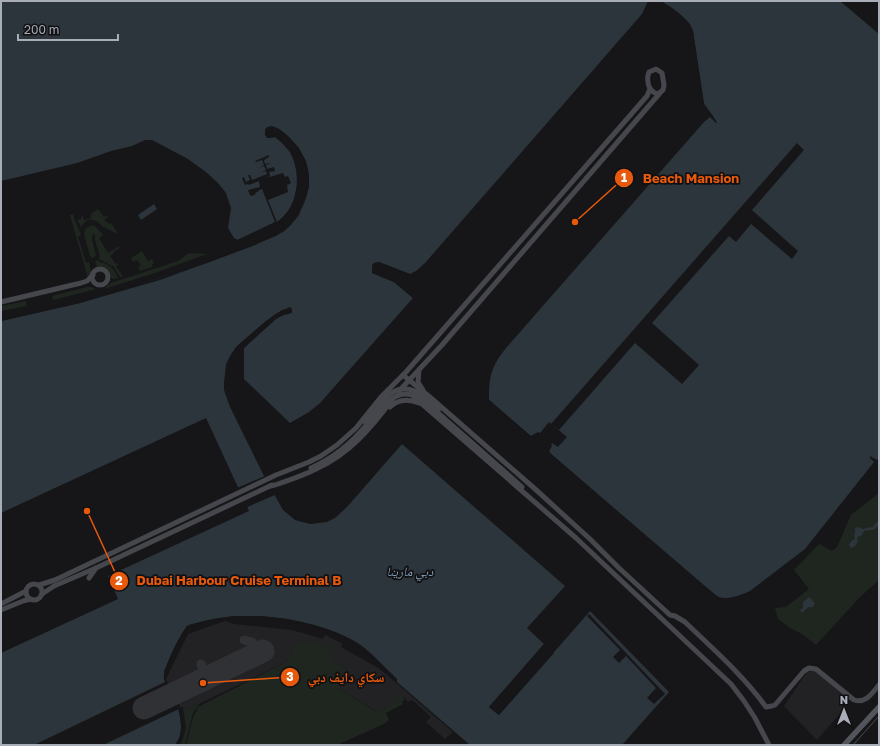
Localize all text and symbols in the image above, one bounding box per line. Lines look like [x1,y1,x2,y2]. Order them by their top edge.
scale bar [18,16,118,42]
text: 200 m [24,22,59,37]
callout: Beach Mansion [614,165,747,190]
text: 1 [621,170,627,185]
text: Beach Mansion [643,170,739,186]
water label: دبي مارينا [387,563,434,582]
callout: Dubai Harbour Cruise Terminal B [109,568,350,593]
text: Dubai Harbour Cruise Terminal B [137,572,341,588]
text: 2 [115,573,123,588]
callout: سكاي دايف دبي [280,665,393,690]
text: 3 [286,669,294,684]
text: سكاي دايف دبي [308,669,384,688]
north arrow [824,690,864,730]
text: N [840,693,848,706]

